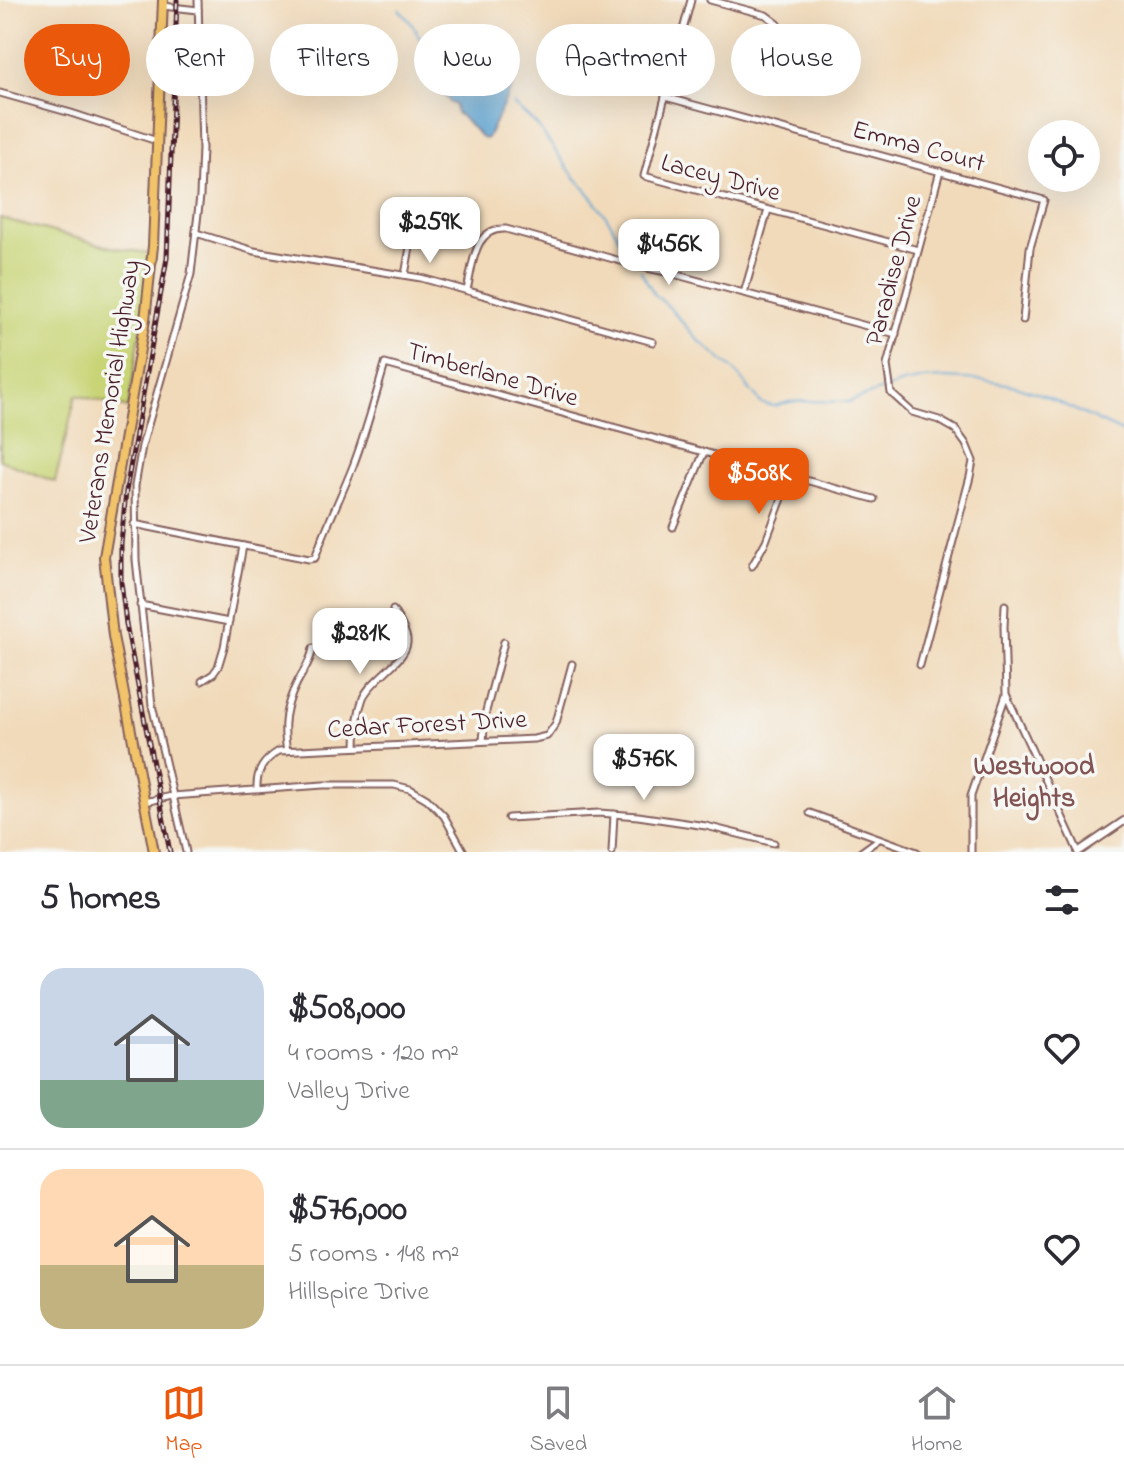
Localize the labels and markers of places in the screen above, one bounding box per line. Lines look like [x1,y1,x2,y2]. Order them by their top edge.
pin: $259K [374,197,486,265]
pin: $456K [613,219,725,287]
pin: $508K [703,448,815,516]
pin: $281K [304,608,416,676]
pin: $576K [588,734,700,802]

